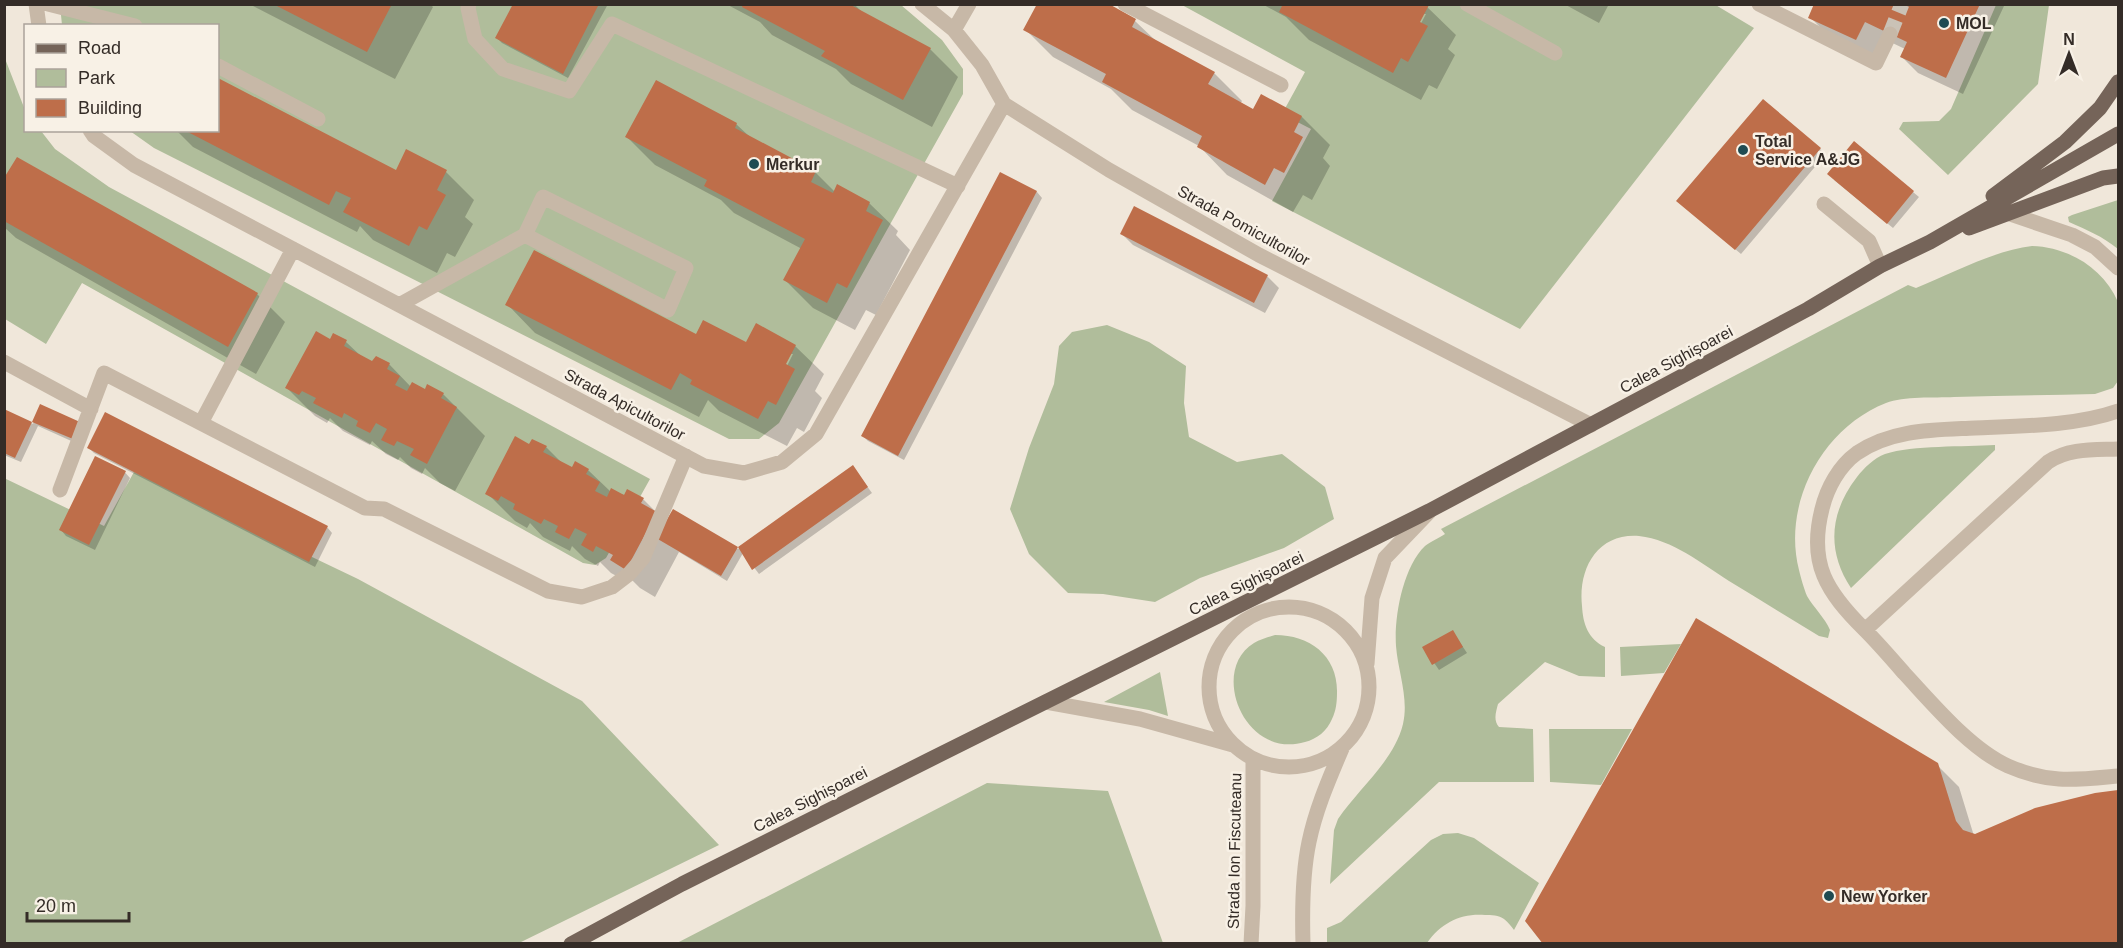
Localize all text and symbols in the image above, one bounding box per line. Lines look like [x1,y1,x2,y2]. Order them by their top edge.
place label: MOL [1956,15,1992,32]
marker: MOL [1937,16,1951,30]
legend [24,24,219,132]
north arrow [2039,24,2099,84]
text: N [2063,31,2075,48]
text: Road [78,38,121,58]
text: Park [78,68,116,88]
text: Building [78,98,142,118]
place label: Total Service A&JG [1755,133,1860,168]
marker: Total Service A&JG [1736,143,1750,157]
place label: Merkur [766,156,819,173]
marker: Merkur [747,157,761,171]
street label: Strada Pomicultorilor [1175,182,1313,269]
street label: Calea Sighișoarei [1617,322,1736,396]
street label: Strada Apicultorilor [561,365,689,444]
street label: Calea Sighișoarei [1186,548,1306,619]
street label: Calea Sighișoarei [750,763,870,835]
street label: Strada Ion Fiscuteanu [1225,773,1244,929]
scale bar [27,885,129,923]
place label: New Yorker [1841,888,1928,905]
marker: New Yorker [1822,889,1836,903]
text: 20 m [36,896,76,916]

